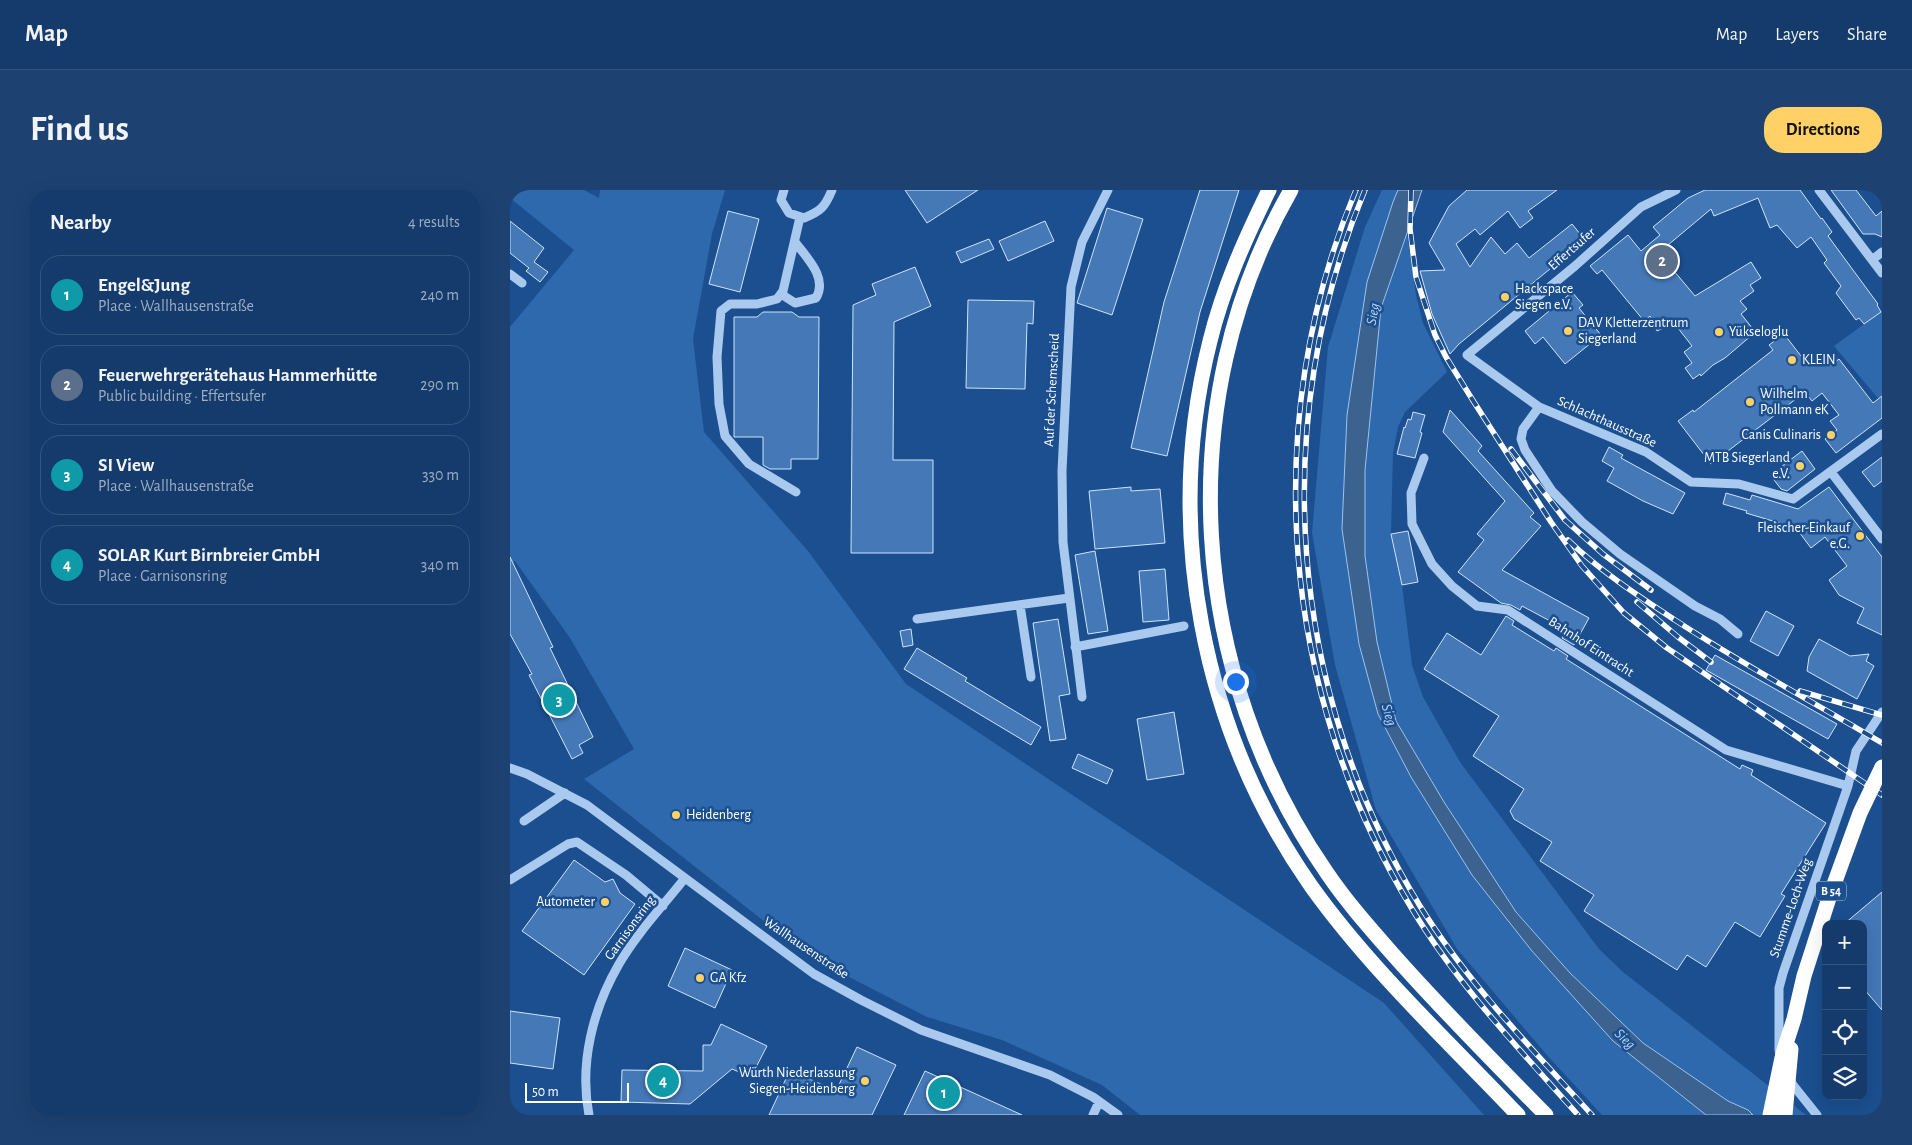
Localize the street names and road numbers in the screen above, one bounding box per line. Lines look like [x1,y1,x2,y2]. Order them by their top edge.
street label: Effertsufer [1546,225,1599,273]
street label: Auf der Schemscheid [1042,333,1062,447]
street label: Schlachthausstraße [1555,394,1659,450]
street label: Bahnhof Eintracht [1546,614,1637,680]
street label: Stumme-Loch-Weg [1767,856,1815,959]
road number: B 54 [1816,881,1846,900]
street label: Garnisonsring [602,893,658,963]
street label: Wallhausenstraße [761,914,851,982]

